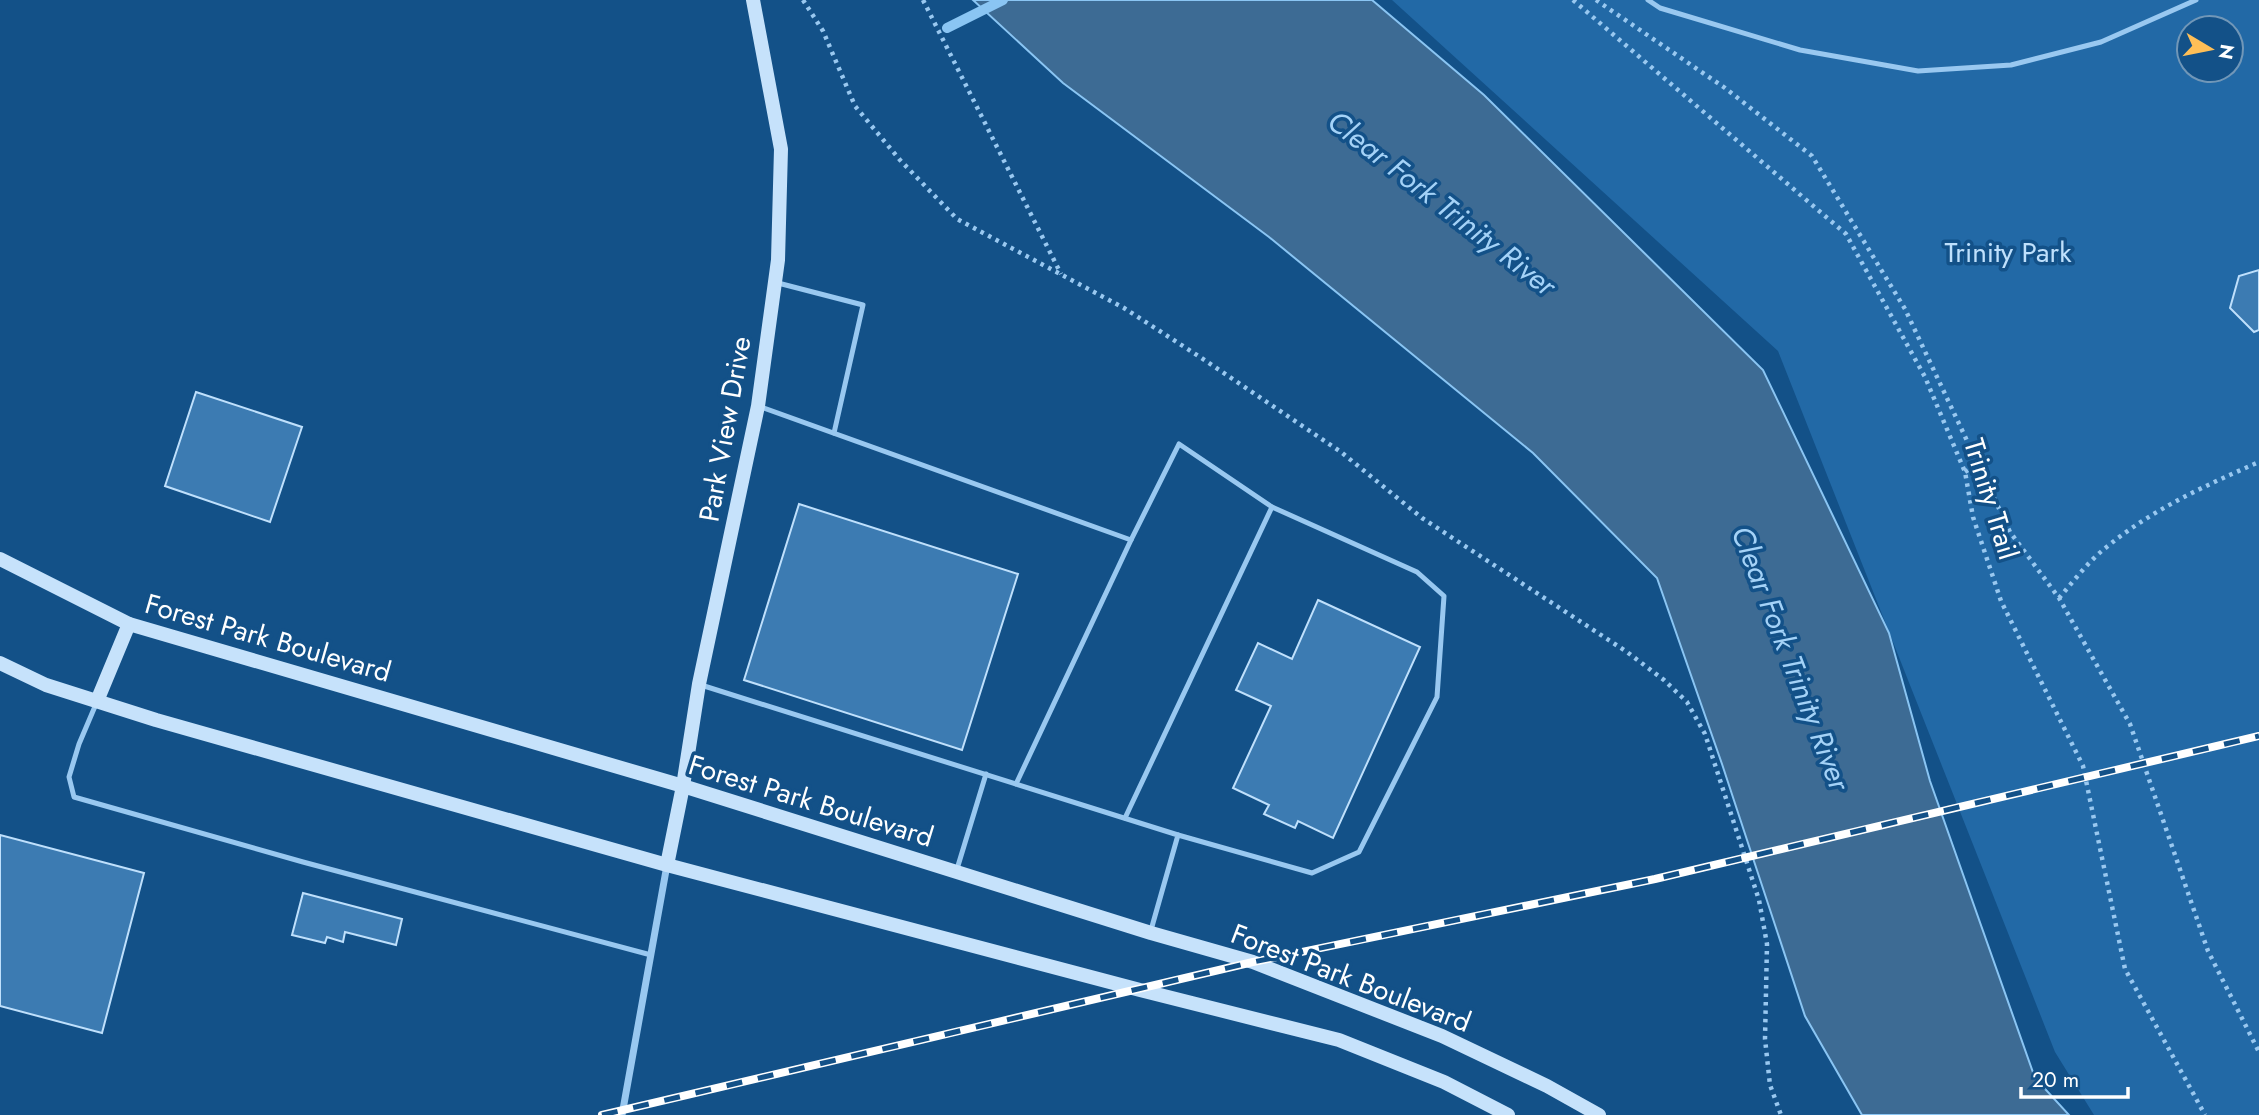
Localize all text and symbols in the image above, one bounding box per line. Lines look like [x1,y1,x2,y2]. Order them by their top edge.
north arrow [2175,14,2245,84]
text: N [2212,42,2241,62]
water label: Clear Fork Trinity River [1318,100,1567,307]
park label: Trinity Park [1945,232,2072,273]
street label: Park View Drive [689,333,761,525]
street label: Trinity Trail [1953,433,2029,565]
water label: Clear Fork Trinity River [1721,520,1862,798]
street label: Forest Park Boulevard [140,583,396,693]
street label: Forest Park Boulevard [683,744,939,858]
street label: Forest Park Boulevard [1225,913,1477,1043]
scale bar [2021,1056,2128,1100]
text: 20 m [2032,1065,2079,1095]

